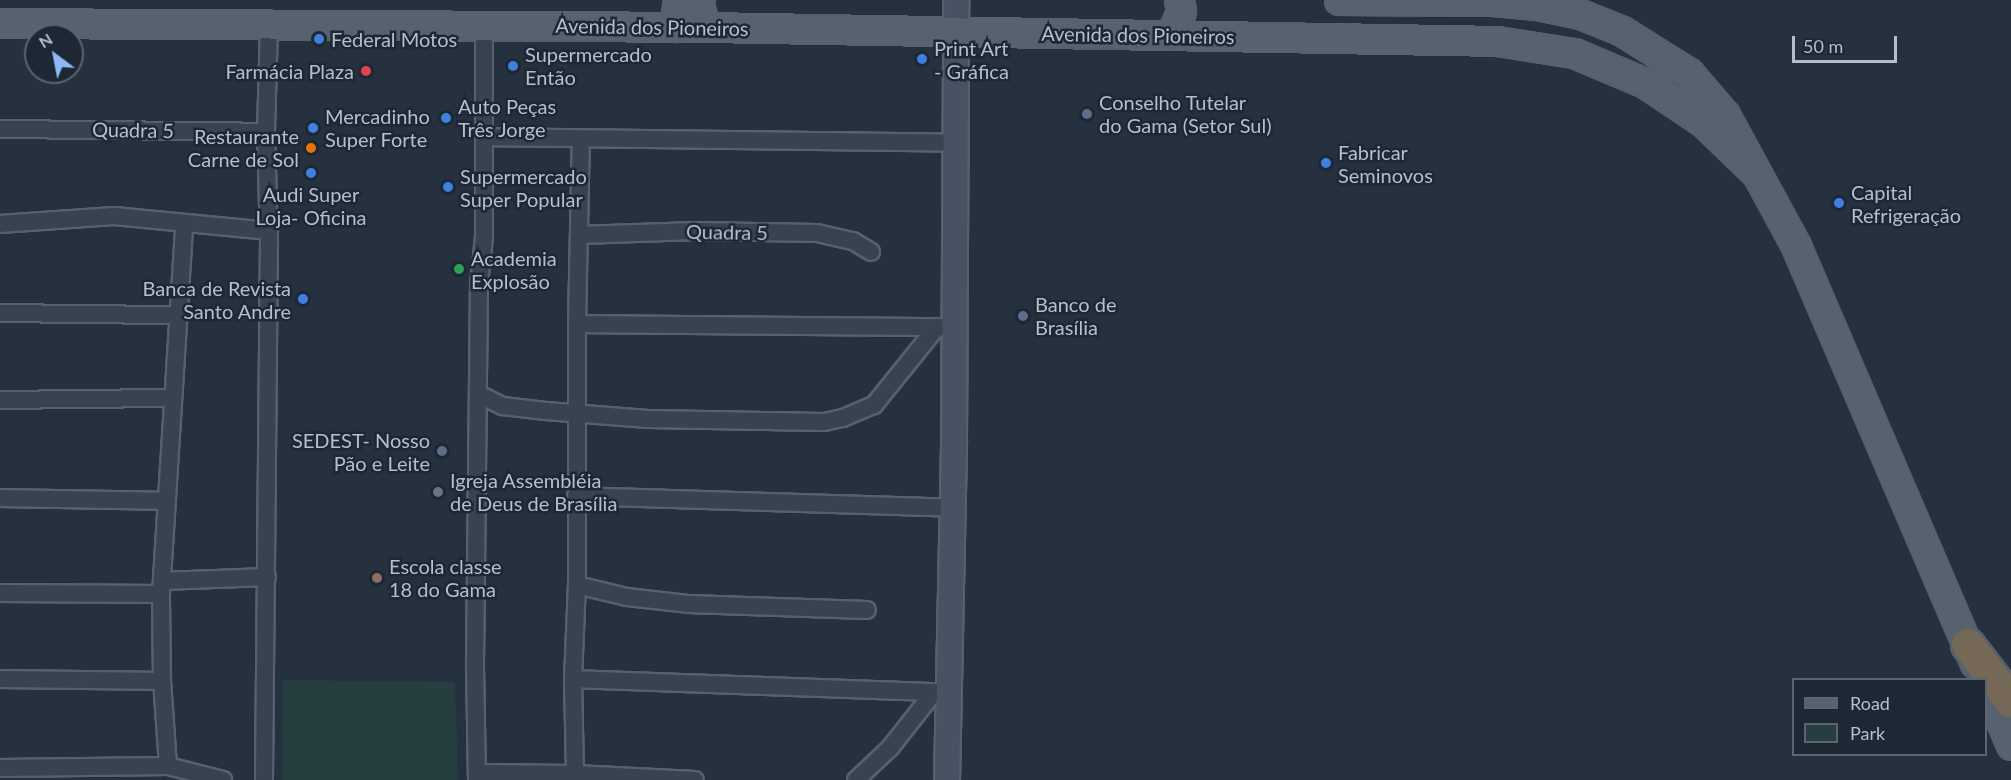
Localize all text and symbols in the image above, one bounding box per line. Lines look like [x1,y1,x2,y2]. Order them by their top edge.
street label: Avenida dos Pioneiros [555,13,749,41]
street label: Avenida dos Pioneiros [1041,21,1235,49]
north arrow [24,24,84,84]
scale bar [1795,24,1900,62]
place label: Federal Motos [331,27,457,51]
text: N [35,29,56,51]
marker: Federal Motos [312,32,326,46]
text: 50 m [1803,35,1843,57]
place label: Print Art - Gráfica [934,36,1009,83]
place label: Supermercado Então [525,42,652,89]
marker: Print Art - Gráfica [915,52,929,66]
place label: Farmácia Plaza [226,59,354,83]
marker: Supermercado Então [506,59,520,73]
marker: Farmácia Plaza [359,64,373,78]
place label: Conselho Tutelar do Gama (Setor Sul) [1099,90,1272,137]
place label: Auto Peças Três Jorge [458,94,556,141]
place label: Mercadinho Super Forte [325,104,430,151]
marker: Conselho Tutelar do Gama (Setor Sul) [1080,107,1094,121]
marker: Auto Peças Três Jorge [439,111,453,125]
street label: Quadra 5 [92,117,174,143]
marker: Mercadinho Super Forte [306,121,320,135]
place label: Restaurante Carne de Sol [188,124,299,171]
place label: Fabricar Seminovos [1338,140,1433,187]
marker: Restaurante Carne de Sol [304,141,318,155]
marker: Fabricar Seminovos [1319,156,1333,170]
place label: Supermercado Super Popular [460,164,587,211]
marker: Audi Super Loja- Oficina [304,166,318,180]
marker: Supermercado Super Popular [441,180,455,194]
place label: Capital Refrigeração [1851,180,1961,227]
place label: Audi Super Loja- Oficina [256,182,366,229]
marker: Capital Refrigeração [1832,196,1846,210]
street label: Quadra 5 [686,219,768,245]
place label: Academia Explosão [471,246,557,293]
marker: Academia Explosão [452,262,466,276]
place label: Banca de Revista Santo Andre [143,276,291,323]
marker: Banca de Revista Santo Andre [296,292,310,306]
place label: Banco de Brasília [1035,292,1116,339]
marker: Banco de Brasília [1016,309,1030,323]
place label: SEDEST- Nosso Pão e Leite [292,428,430,475]
marker: SEDEST- Nosso Pão e Leite [435,444,449,458]
place label: Igreja Assembléia de Deus de Brasília [450,468,617,515]
marker: Igreja Assembléia de Deus de Brasília [431,485,445,499]
place label: Escola classe 18 do Gama [389,554,502,601]
marker: Escola classe 18 do Gama [370,571,384,585]
legend [1792,678,1987,756]
text: Road [1850,692,1890,714]
text: Park [1850,722,1885,744]

